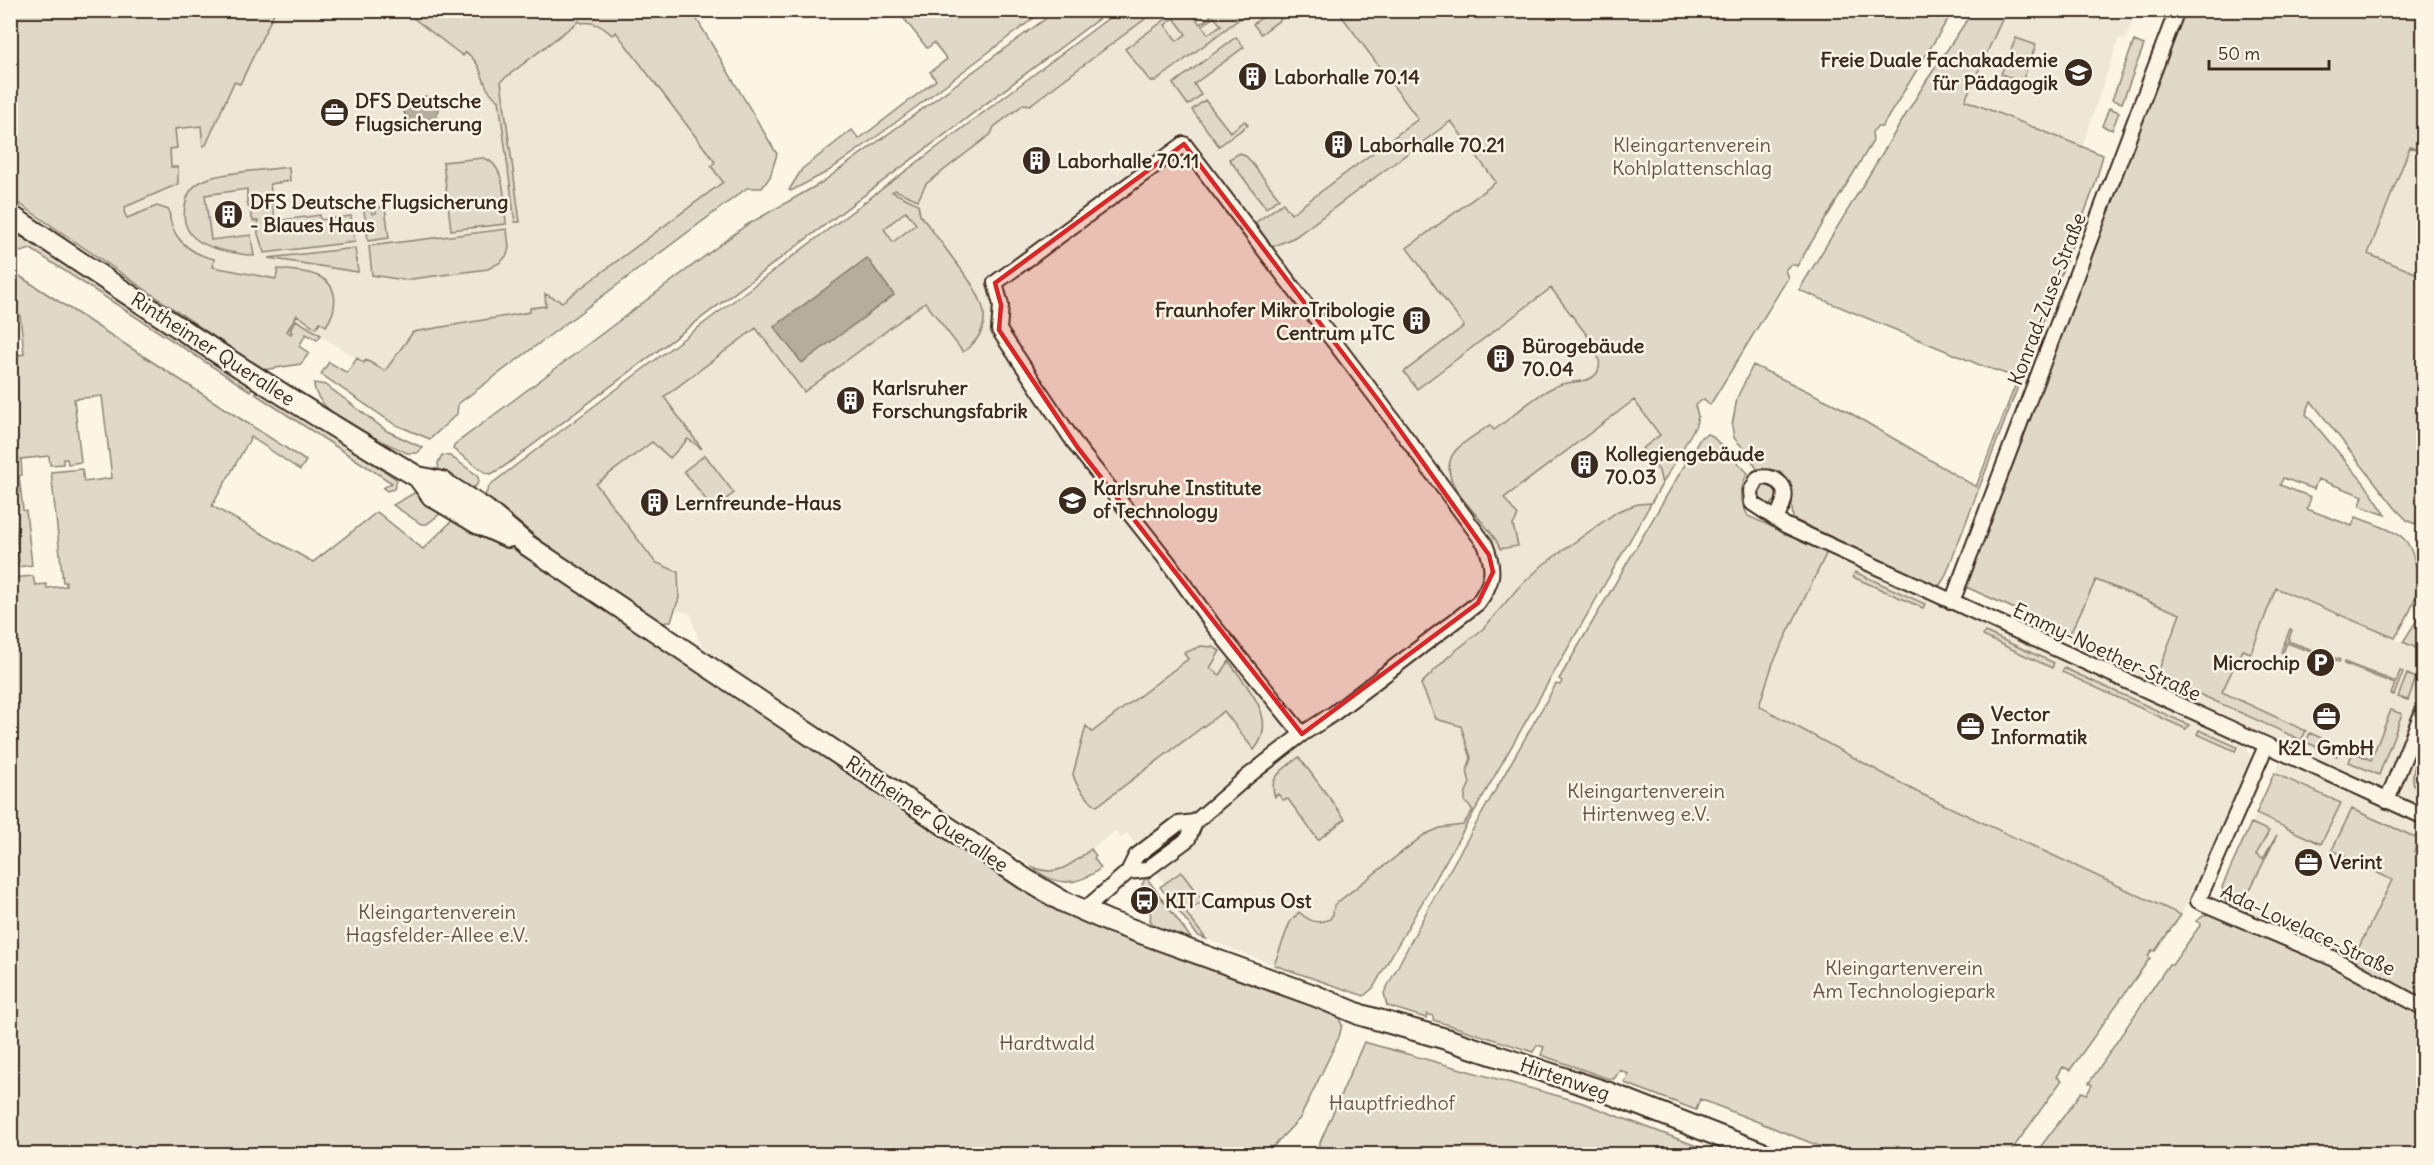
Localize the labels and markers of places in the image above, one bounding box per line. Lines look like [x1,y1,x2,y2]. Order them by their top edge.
place label: Freie Duale Fachakademie für Pädagogik [1820,47,2058,95]
school or university icon: Freie Duale Fachakademie für Pädagogik [2063,56,2095,88]
building icon: Laborhalle 70.14 [1237,61,1269,93]
place label: Laborhalle 70.14 [1274,64,1420,89]
place label: DFS Deutsche Flugsicherung [355,88,482,136]
office icon: DFS Deutsche Flugsicherung [318,97,350,129]
building icon: Laborhalle 70.21 [1322,129,1354,161]
place label: Laborhalle 70.21 [1359,132,1505,157]
building icon: Laborhalle 70.11 [1020,145,1052,177]
place label: Laborhalle 70.11 [1057,148,1199,173]
place label: DFS Deutsche Flugsicherung - Blaues Haus [250,189,508,237]
building icon: DFS Deutsche Flugsicherung - Blaues Haus [213,198,245,230]
place label: Fraunhofer MikroTribologie Centrum µTC [1155,297,1395,345]
building icon: Fraunhofer MikroTribologie Centrum µTC [1400,305,1432,337]
place label: Bürogebäude 70.04 [1522,333,1645,381]
building icon: Bürogebäude 70.04 [1485,342,1517,374]
place label: Karlsruher Forschungsfabrik [872,375,1028,423]
building icon: Karlsruher Forschungsfabrik [835,384,867,416]
place label: Kollegiengebäude 70.03 [1605,441,1765,489]
building icon: Kollegiengebäude 70.03 [1568,449,1600,481]
place label: Karlsruhe Institute of Technology [1093,475,1262,523]
school or university icon: Karlsruhe Institute of Technology [1056,484,1088,516]
building icon: Lernfreunde-Haus [638,487,670,519]
place label: Lernfreunde-Haus [675,490,841,515]
parking icon: Microchip [2305,647,2337,679]
place label: Microchip [2212,650,2300,675]
place label: Vector Informatik [1991,701,2087,749]
office icon: K2L GmbH [2310,701,2342,733]
office icon: Vector Informatik [1954,710,1986,742]
place label: K2L GmbH [2278,735,2374,760]
office icon: Verint [2292,846,2324,878]
place label: Verint [2329,849,2383,874]
bus stop icon: KIT Campus Ost [1128,885,1160,917]
place label: KIT Campus Ost [1165,888,1312,913]

